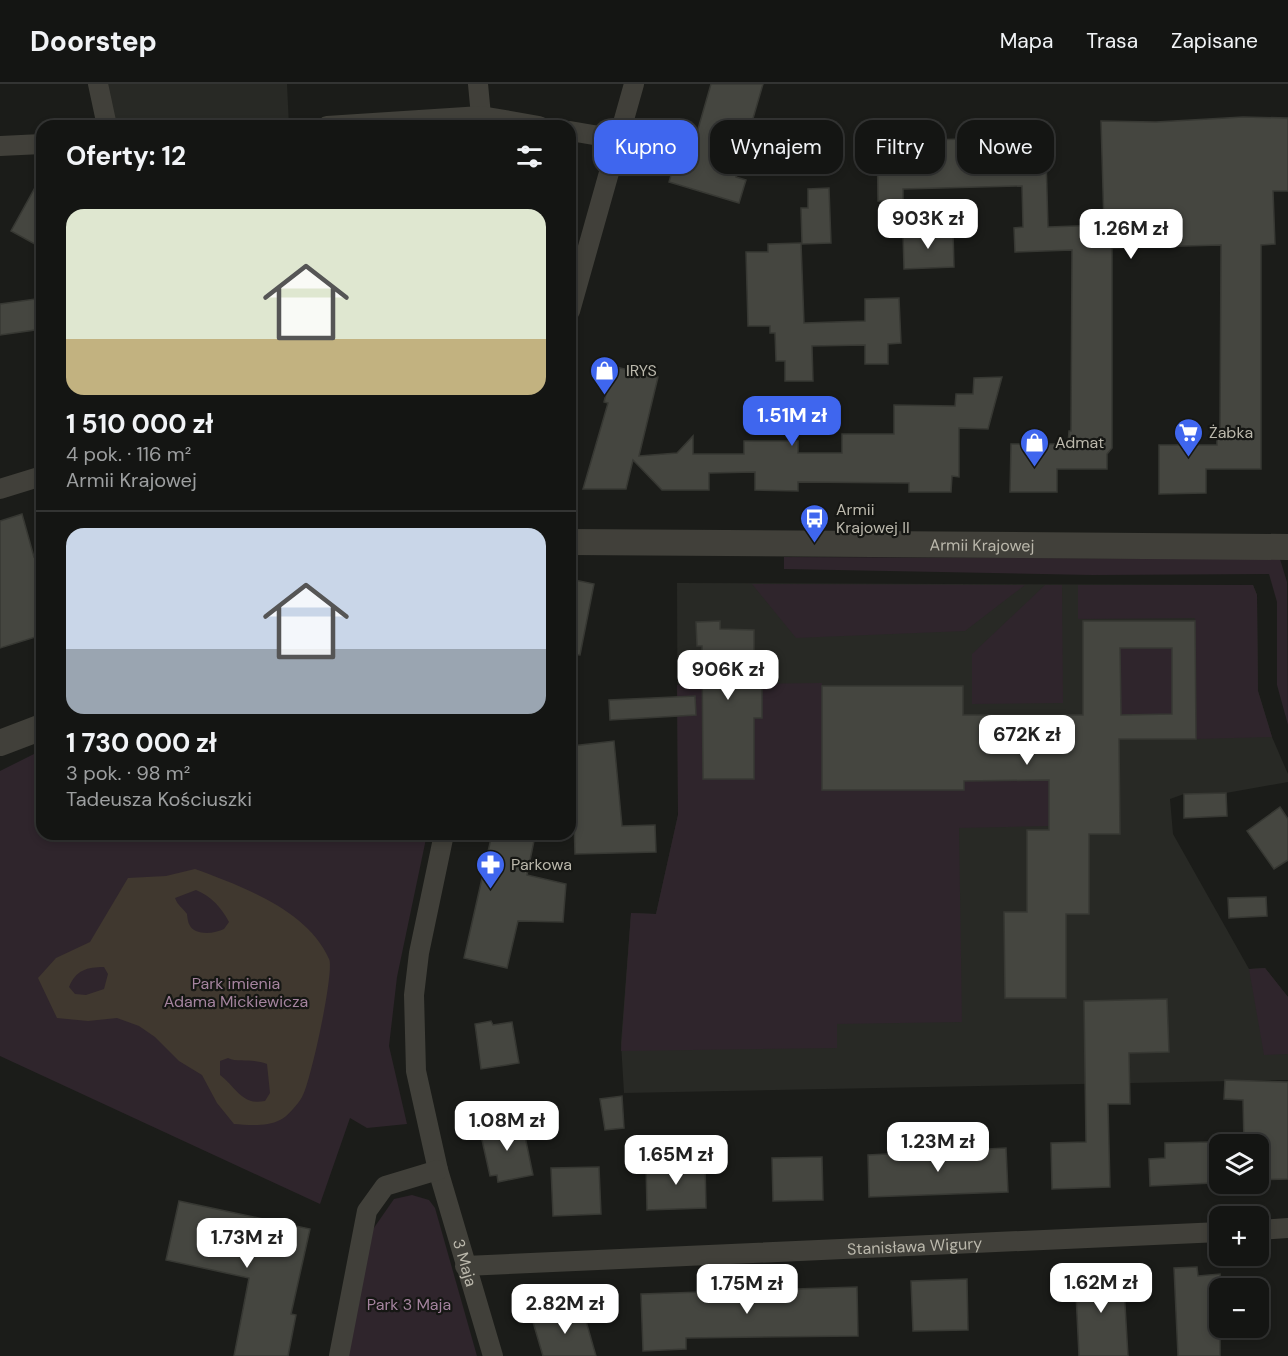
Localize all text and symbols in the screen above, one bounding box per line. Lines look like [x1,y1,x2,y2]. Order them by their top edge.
text: Doorstep [30,23,157,60]
text: Mapa [1000,27,1053,55]
text: Trasa [1086,27,1138,55]
text: Zapisane [1171,27,1258,55]
chip: Kupno [594,120,698,174]
chip: Wynajem [710,120,843,174]
chip: Filtry [855,120,945,174]
chip: Nowe [957,120,1054,174]
text: Oferty: 12 [66,139,186,173]
icon: filters [513,140,546,173]
pin: 903K zł [873,199,983,250]
text: 903K zł [892,205,964,231]
pin: 1.26M zł [1069,209,1193,260]
text: 1.26M zł [1094,215,1168,241]
icon: home [252,248,360,356]
shop icon: IRYS [589,354,621,396]
place label: IRYS [626,360,657,381]
pin: 1.51M zł [730,396,854,447]
text: 1.51M zł [757,402,827,428]
text: 1 510 000 zł [66,407,213,441]
supermarket icon: Żabka [1172,416,1204,458]
place label: Żabka [1209,422,1253,443]
shop icon: Admat [1018,426,1050,468]
place label: Admat [1055,432,1104,453]
text: 4 pok. · 116 m² [66,441,191,467]
text: Armii Krajowej [66,467,197,493]
place label: Armii Krajowej II [836,499,910,538]
bus stop icon: Armii Krajowej II [799,502,831,544]
street label: Armii Krajowej [930,534,1034,556]
icon: home [252,567,360,675]
pin: 906K zł [673,650,783,701]
text: 906K zł [692,656,764,682]
pin: 672K zł [972,715,1082,766]
text: 672K zł [993,721,1061,747]
text: 1 730 000 zł [66,726,217,760]
text: 3 pok. · 98 m² [66,760,190,786]
text: Tadeusza Kościuszki [66,786,252,812]
pharmacy icon: Parkowa [474,848,506,890]
place label: Parkowa [511,854,572,875]
park label: Park imienia Adama Mickiewicza [164,973,308,1012]
pin: 1.08M zł [445,1101,569,1152]
text: 1.08M zł [469,1107,545,1133]
pin: 1.23M zł [876,1122,1000,1173]
text: 1.23M zł [901,1128,975,1154]
map controls [1209,1134,1269,1338]
button: layers [1209,1134,1269,1194]
pin: 1.65M zł [614,1135,738,1186]
text: 1.65M zł [639,1141,713,1167]
button: + [1209,1206,1269,1266]
pin: 1.73M zł [185,1218,309,1269]
text: 1.73M zł [211,1224,283,1250]
street label: Stanisława Wigury [847,1232,983,1259]
street label: 3 Maja [448,1236,482,1289]
pin: 1.62M zł [1039,1263,1163,1314]
pin: 1.75M zł [685,1264,809,1315]
text: 1.62M zł [1064,1269,1138,1295]
text: 1.75M zł [711,1270,783,1296]
button: − [1209,1278,1269,1338]
pin: 2.82M zł [503,1284,627,1335]
text: 2.82M zł [526,1290,604,1316]
park label: Park 3 Maja [367,1294,451,1315]

